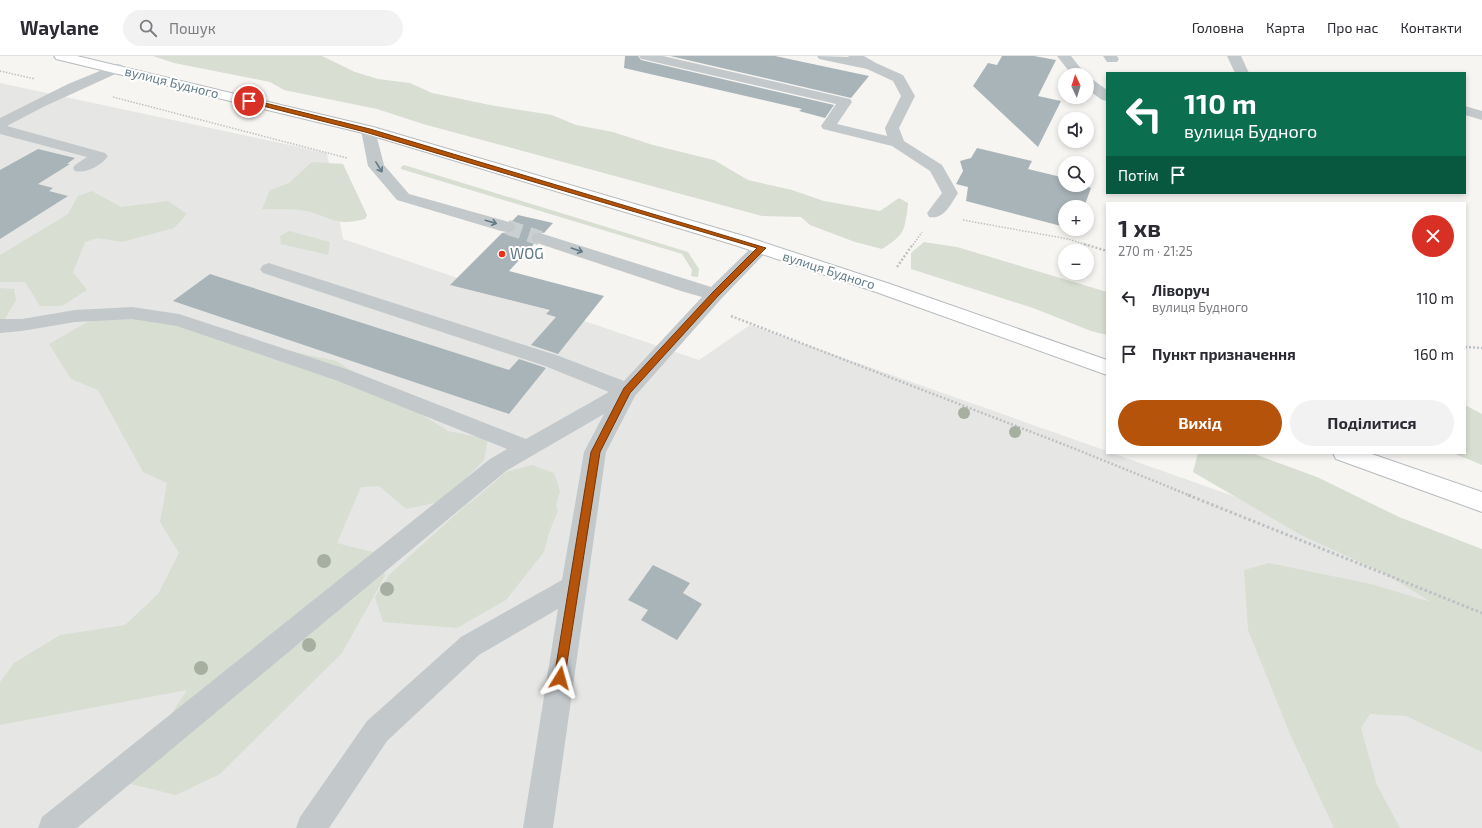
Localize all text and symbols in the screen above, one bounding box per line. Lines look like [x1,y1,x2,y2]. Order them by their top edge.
search box [123,10,403,46]
text: Waylane [20,16,99,39]
icon: search [137,17,159,39]
text: Пошук [169,19,216,37]
text: Головна [1192,19,1244,36]
text: Карта [1266,19,1305,36]
text: Про нас [1327,19,1378,36]
text: Контакти [1400,19,1462,36]
street label: вулиця Будного [123,63,221,101]
north arrow [1058,68,1094,104]
map controls [1058,68,1094,280]
pin [232,84,266,118]
text: 110 m [1184,86,1257,120]
icon: left [1118,88,1170,140]
icon: arrive [238,90,260,112]
button: sound [1058,112,1094,148]
text: вулиця Будного [1184,120,1317,142]
button: search [1058,156,1094,192]
one-way arrow [375,161,383,173]
icon: arrive [1167,164,1189,186]
text: Потім [1118,166,1159,184]
button: + [1058,200,1094,236]
text: 1 хв [1118,213,1161,242]
button: close [1412,215,1454,257]
one-way arrow [484,219,497,226]
text: 270 m · 21:25 [1118,243,1193,259]
place label: WOG [510,244,544,262]
button: − [1058,244,1094,280]
one-way arrow [570,247,583,254]
street label: вулиця Будного [781,248,877,292]
marker: WOG [497,249,507,259]
text: Ліворуч [1152,281,1210,299]
icon: left [1118,287,1140,309]
text: 110 m [1417,289,1454,307]
text: вулиця Будного [1152,299,1248,315]
icon: arrive [1118,343,1140,365]
text: Пункт призначення [1152,345,1296,363]
text: 160 m [1414,345,1454,363]
button: Вихід [1118,400,1282,446]
button: Поділитися [1290,400,1454,446]
position arrow [539,657,581,699]

